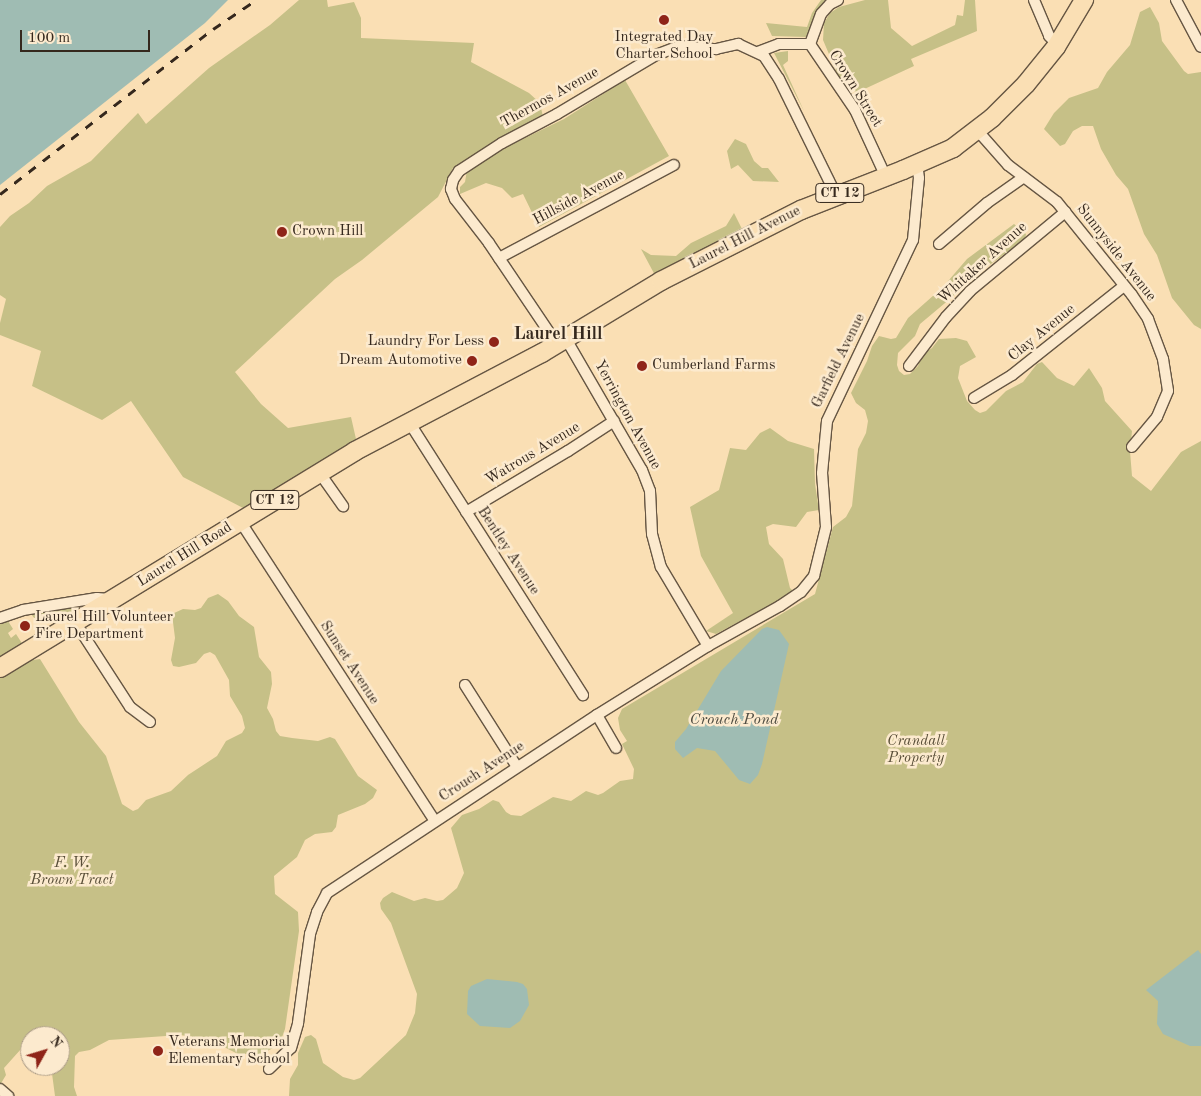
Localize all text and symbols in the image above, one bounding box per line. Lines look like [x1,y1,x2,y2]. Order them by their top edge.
marker: Integrated Day Charter School [658,14,670,26]
scale bar [22,20,152,52]
place label: Integrated Day Charter School [615,28,713,63]
text: 100 m [28,31,70,46]
street label: Crown Street [824,47,886,131]
street label: Thermos Avenue [498,64,602,132]
street label: Hillside Avenue [530,166,628,230]
road number: CT 12 [815,182,865,204]
street label: Sunnyside Avenue [1072,201,1160,305]
street label: Laurel Hill Avenue [686,202,804,274]
street label: Whitaker Avenue [935,218,1031,308]
place label: Crown Hill [292,223,363,241]
marker: Crown Hill [276,226,288,238]
street label: Clay Avenue [1005,300,1079,366]
street label: Garfield Avenue [808,311,870,411]
district label: Laurel Hill [513,323,603,345]
place label: Laundry For Less [367,333,484,351]
marker: Laundry For Less [488,336,500,348]
place label: Dream Automotive [339,352,462,370]
marker: Dream Automotive [466,355,478,367]
street label: Yerrington Avenue [590,357,664,473]
place label: Cumberland Farms [652,357,775,375]
marker: Cumberland Farms [636,360,648,372]
street label: Watrous Avenue [482,419,584,489]
road number: CT 12 [250,488,300,512]
street label: Bentley Avenue [473,504,543,598]
street label: Laurel Hill Road [134,519,236,591]
place label: Laurel Hill Volunteer Fire Department [35,608,173,643]
street label: Sunset Avenue [315,618,383,708]
marker: Laurel Hill Volunteer Fire Department [19,620,31,632]
water label: Crouch Pond [689,710,779,730]
park label: Crandall Property [887,732,945,767]
street label: Crouch Avenue [436,738,528,806]
park label: F. W. Brown Tract [30,854,114,889]
north arrow [20,1026,70,1076]
place label: Veterans Memorial Elementary School [168,1033,290,1068]
text: N [47,1034,65,1051]
marker: Veterans Memorial Elementary School [152,1045,164,1057]

